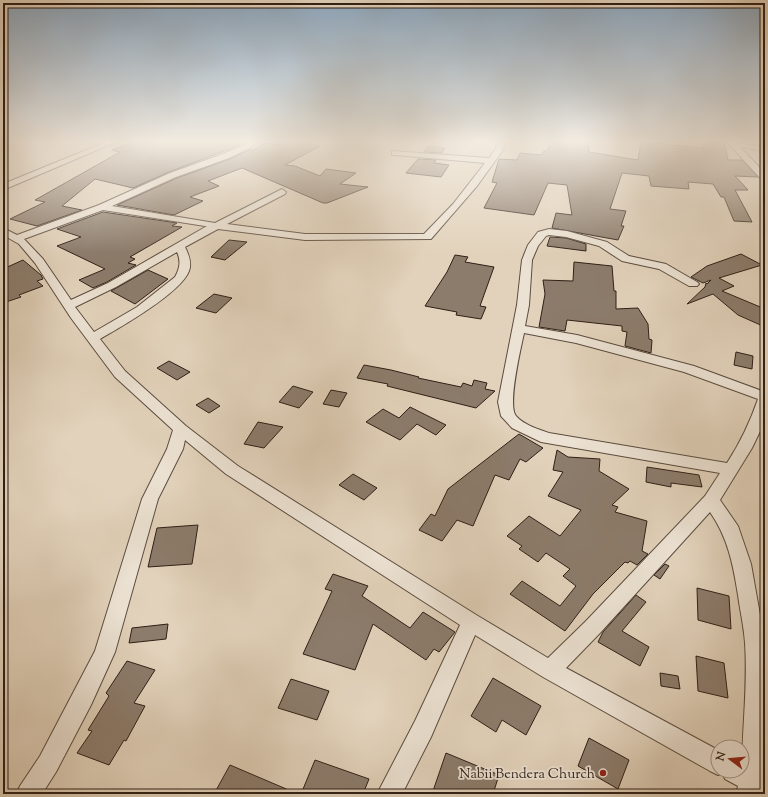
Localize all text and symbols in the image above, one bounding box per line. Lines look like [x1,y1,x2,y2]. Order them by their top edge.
north arrow [710,739,750,779]
text: N [712,750,730,764]
place label: Nabii Bendera Church [459,765,595,785]
marker: Nabii Bendera Church [598,768,608,778]

